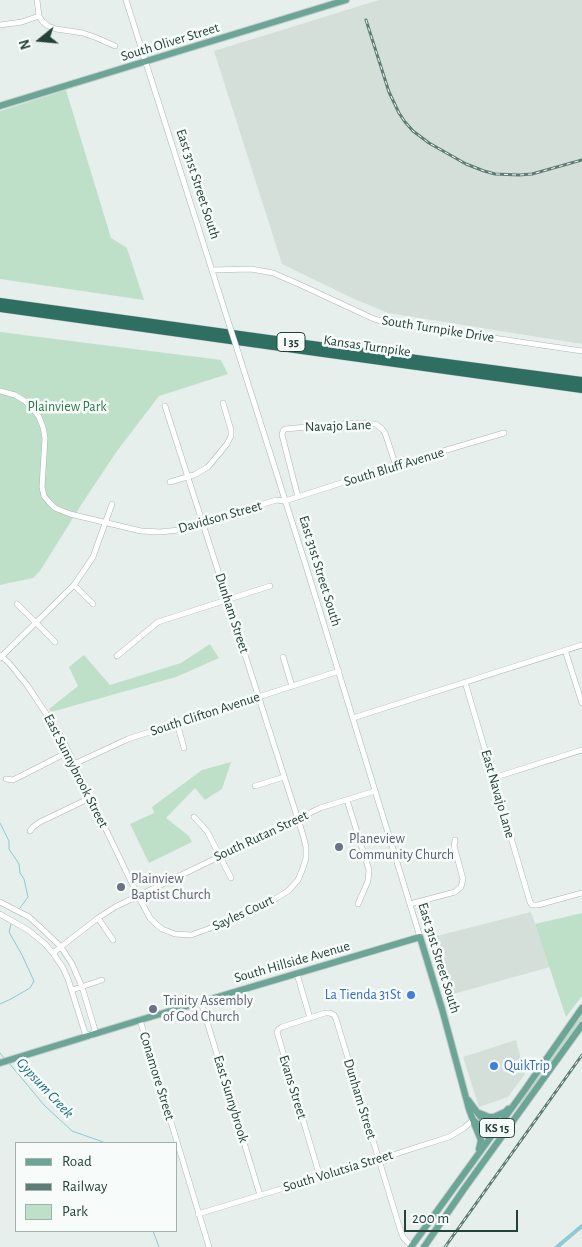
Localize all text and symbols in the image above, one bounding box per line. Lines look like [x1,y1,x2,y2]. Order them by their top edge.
north arrow [15,15,65,65]
street label: South Oliver Street [119,19,221,65]
text: N [18,38,34,51]
street label: East 31st Street South [172,127,224,241]
street label: South Turnpike Drive [381,312,495,346]
road number: I 35 [277,332,305,352]
street label: Kansas Turnpike [322,332,412,360]
park label: Plainview Park [27,399,107,415]
street label: Navajo Lane [304,416,372,436]
street label: South Bluff Avenue [342,444,446,490]
street label: Davidson Street [176,497,264,537]
street label: East 31st Street South [295,514,345,628]
street label: Dunham Street [211,571,253,655]
street label: South Clifton Avenue [148,688,262,740]
street label: East Sunnybrook Street [40,711,112,831]
street label: East Navajo Lane [477,748,519,840]
street label: South Rutan Street [211,807,311,865]
place label: Planeview Community Church [349,831,454,864]
marker: Planeview Community Church [333,841,345,853]
place label: Plainview Baptist Church [131,871,211,904]
marker: Plainview Baptist Church [115,881,127,893]
street label: Sayles Court [210,891,276,935]
street label: East 31st Street South [414,901,464,1015]
street label: South Hillside Avenue [232,937,352,987]
place label: La Tienda 31St [325,987,401,1003]
marker: La Tienda 31St [405,989,417,1001]
place label: Trinity Assembly of God Church [163,993,253,1026]
marker: Trinity Assembly of God Church [147,1003,159,1015]
street label: Conamore Street [136,1030,178,1122]
street label: East Sunnybrook [210,1053,252,1145]
street label: Evans Street [275,1053,311,1121]
water label: Gypsum Creek [12,1054,78,1122]
street label: Dunham Street [340,1057,380,1141]
place label: QuikTrip [504,1058,550,1074]
marker: QuikTrip [488,1060,500,1072]
road number: KS 15 [480,1118,514,1138]
legend [15,1142,178,1232]
street label: South Volutsia Street [281,1146,395,1196]
text: Road [62,1154,92,1169]
text: Railway [62,1179,107,1194]
scale bar [407,1200,521,1232]
text: Park [62,1204,88,1219]
text: 200 m [412,1211,449,1226]

